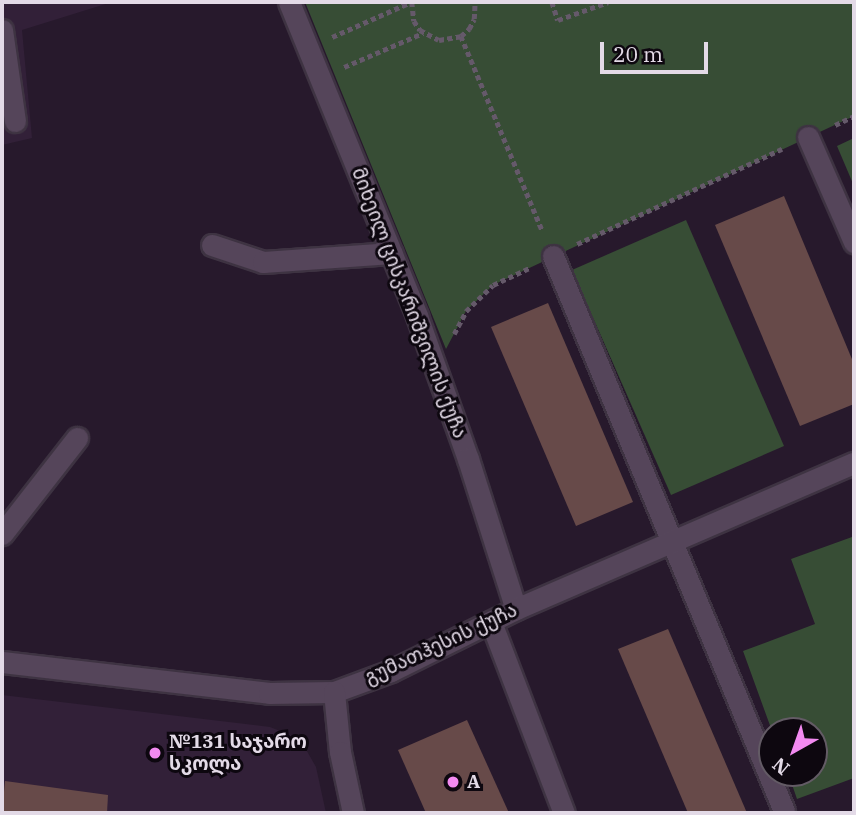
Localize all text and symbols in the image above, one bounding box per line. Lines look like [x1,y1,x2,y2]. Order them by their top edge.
scale bar [604,28,712,72]
text: 20 m [613,40,663,68]
street label: მიხეილ ცისკარიშვილის ქუჩა [347,165,471,441]
street label: გუმათჰესის ქუჩა [361,599,521,689]
north arrow [758,717,828,787]
place label: №131 საჯარო სკოლა [169,731,307,775]
marker: №131 საჯარო სკოლა [147,745,163,761]
text: N [767,753,794,781]
place label: A [467,771,480,793]
marker: A [445,774,461,790]

